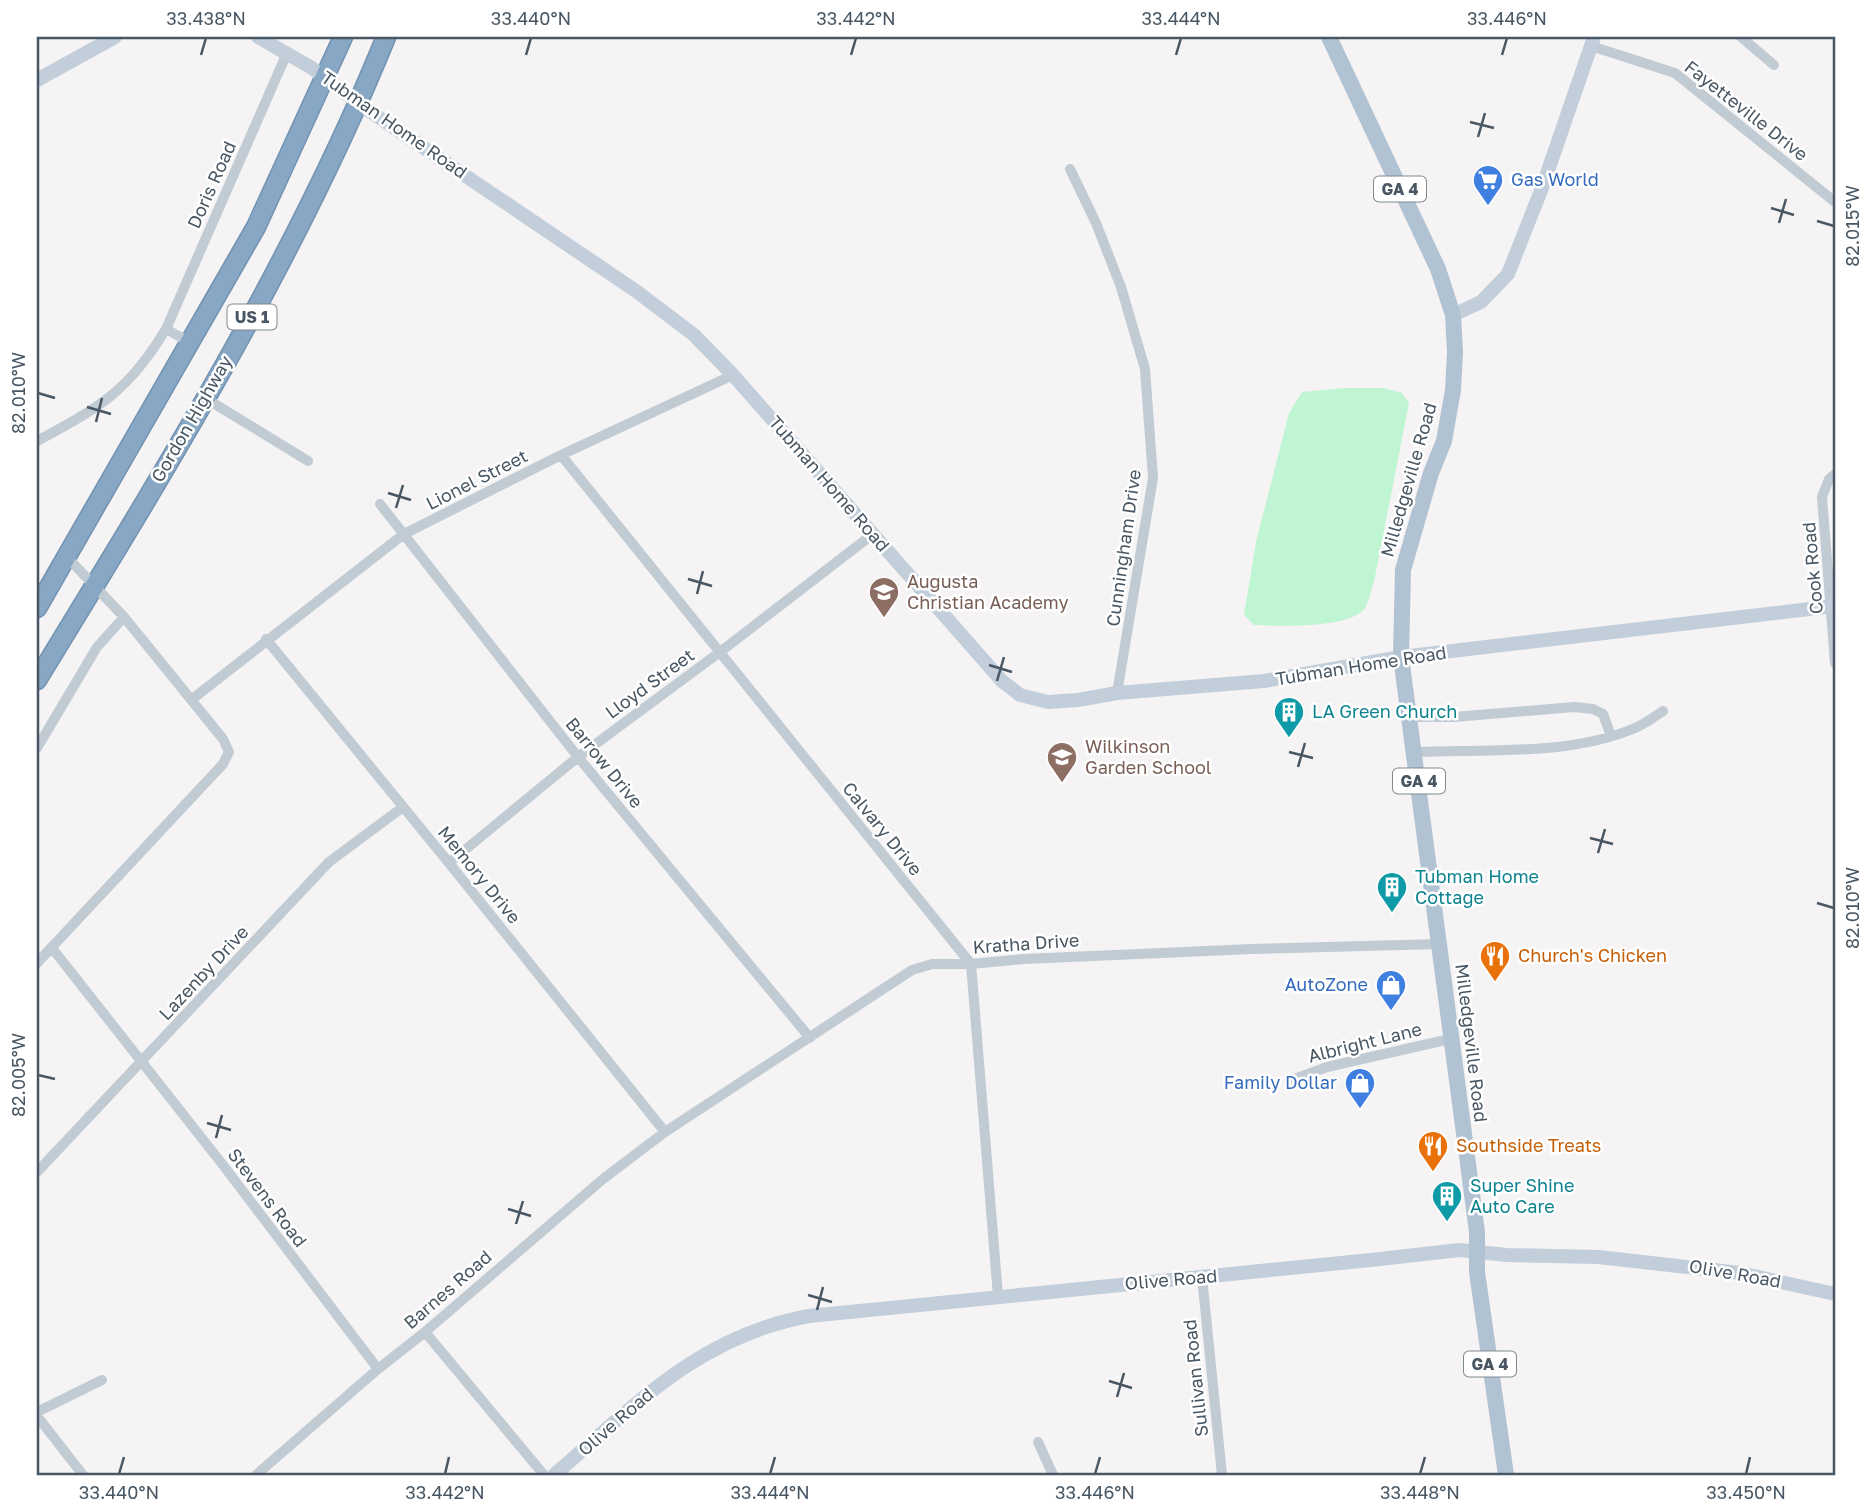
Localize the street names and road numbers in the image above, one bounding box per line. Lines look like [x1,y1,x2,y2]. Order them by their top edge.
street label: Fayetteville Drive [1681,55,1813,165]
street label: Tubman Home Road [318,66,472,183]
street label: Doris Road [182,137,240,232]
road number: GA 4 [1374,176,1426,202]
road number: US 1 [228,304,276,330]
street label: Gordon Highway [146,351,236,486]
street label: Milledgeville Road [1375,400,1441,559]
street label: Tubman Home Road [765,411,895,556]
street label: Lionel Street [422,444,531,514]
street label: Cunningham Drive [1101,468,1145,628]
street label: Cook Road [1797,521,1827,615]
street label: Tubman Home Road [1274,641,1448,689]
street label: Lloyd Street [601,644,698,723]
street label: Barrow Drive [561,713,648,812]
road number: GA 4 [1393,768,1445,794]
street label: Calvary Drive [838,777,927,880]
street label: Memory Drive [434,821,526,928]
street label: Lazenby Drive [154,920,253,1024]
street label: Kratha Drive [972,928,1080,958]
street label: Milledgeville Road [1451,962,1493,1123]
street label: Albright Lane [1306,1017,1424,1067]
street label: Stevens Road [224,1144,312,1251]
street label: Barnes Road [399,1245,496,1333]
street label: Olive Road [1688,1254,1783,1292]
street label: Olive Road [1124,1264,1218,1294]
street label: Sullivan Road [1178,1318,1212,1438]
road number: GA 4 [1464,1352,1516,1376]
street label: Olive Road [573,1383,658,1460]

